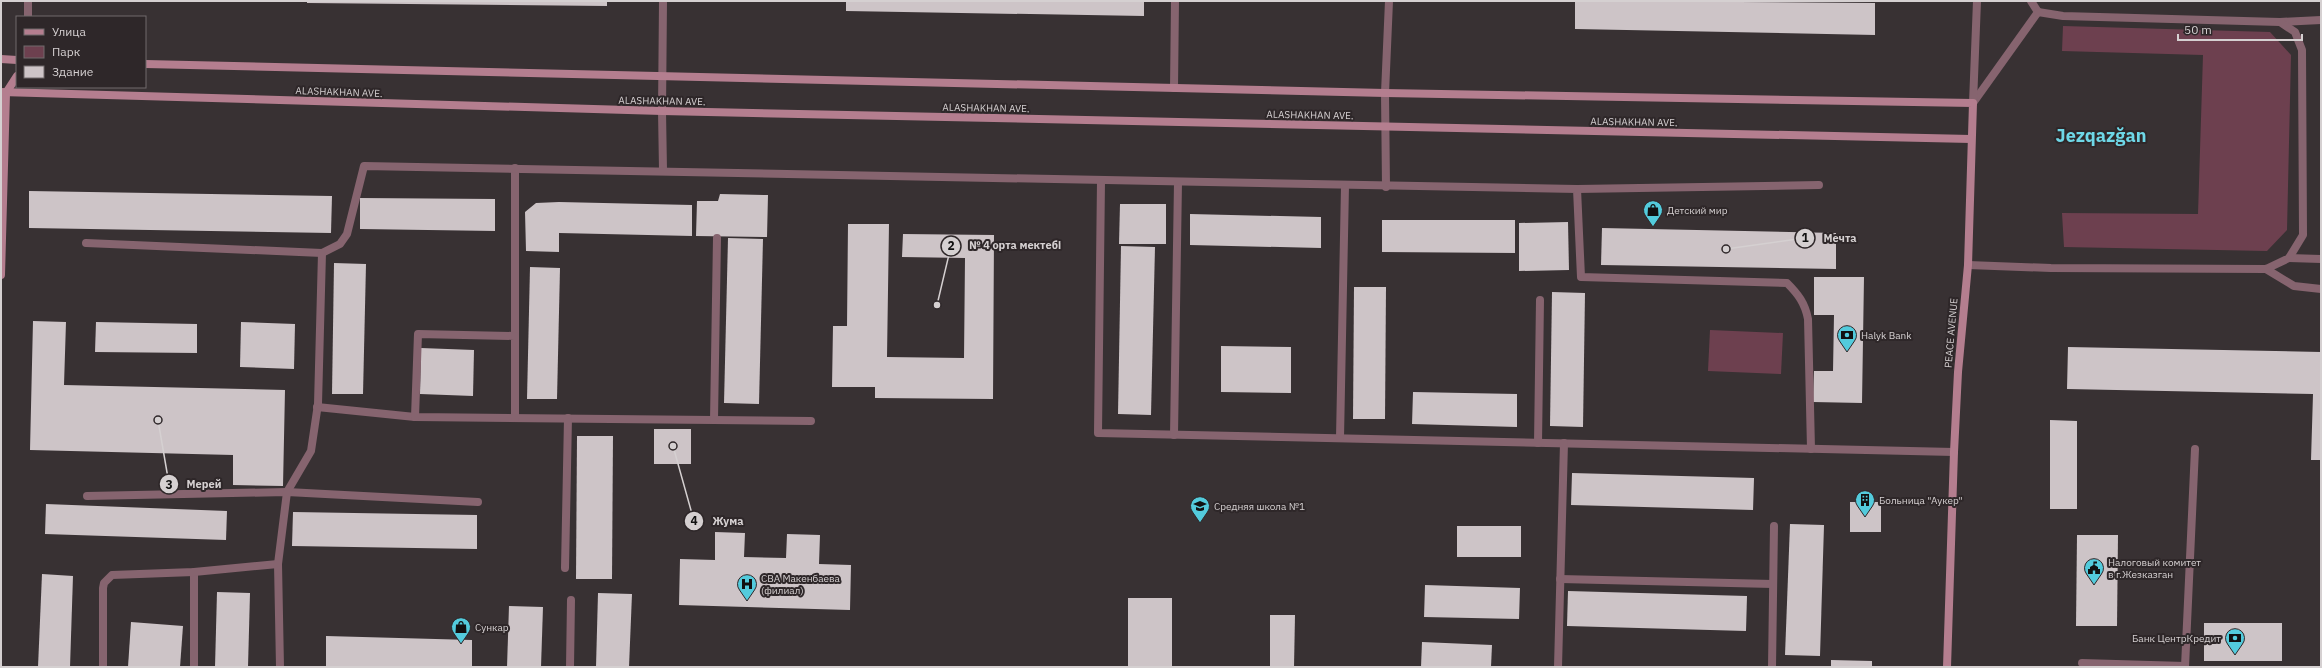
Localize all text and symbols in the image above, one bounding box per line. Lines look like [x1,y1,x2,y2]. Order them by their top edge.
legend [16,16,146,88]
scale bar [2178,16,2302,42]
text: 50 m [2184,22,2212,37]
text: Улица [52,24,86,39]
text: Парк [52,44,81,59]
text: Здание [52,64,94,79]
street label: ALASHAKHAN AVE. [295,84,383,100]
street label: ALASHAKHAN AVE. [618,94,706,108]
street label: ALASHAKHAN AVE. [942,101,1030,115]
street label: ALASHAKHAN AVE. [1266,108,1354,122]
street label: ALASHAKHAN AVE. [1590,115,1678,129]
district label: Jezqazğan [2056,124,2146,147]
shop icon: Детский мир [1642,199,1664,227]
place label: Детский мир [1667,204,1728,217]
callout: Мечта [1795,227,1864,250]
text: 1 [1801,230,1809,245]
text: Мечта [1823,231,1857,245]
callout: № 4 орта мектебі [941,234,1069,257]
text: 2 [947,238,955,253]
text: № 4 орта мектебі [969,238,1061,252]
street label: PEACE AVENUE [1941,297,1961,369]
bank icon: Halyk Bank [1836,324,1858,352]
place label: Halyk Bank [1861,329,1912,342]
callout: Мерей [159,473,230,496]
text: 3 [165,477,173,492]
text: Мерей [187,477,221,491]
building icon: Больница "Аукер" [1854,489,1876,517]
place label: Больница "Аукер" [1879,494,1963,507]
school or university icon: Средняя школа №1 [1189,495,1211,523]
place label: Средняя школа №1 [1214,500,1305,513]
callout: Жума [684,509,751,532]
text: 4 [690,513,698,528]
text: Жума [713,514,743,528]
place label: Налоговый комитет в г.Жезказган [2108,556,2201,581]
public building icon: Налоговый комитет в г.Жезказган [2083,557,2105,585]
place label: СВА Макенбаева (филиал) [761,572,841,597]
hospital icon: СВА Макенбаева (филиал) [736,573,758,601]
shop icon: Сункар [450,616,472,644]
place label: Сункар [475,621,509,634]
bank icon: Банк ЦентрКредит [2224,627,2246,655]
place label: Банк ЦентрКредит [2132,632,2221,645]

